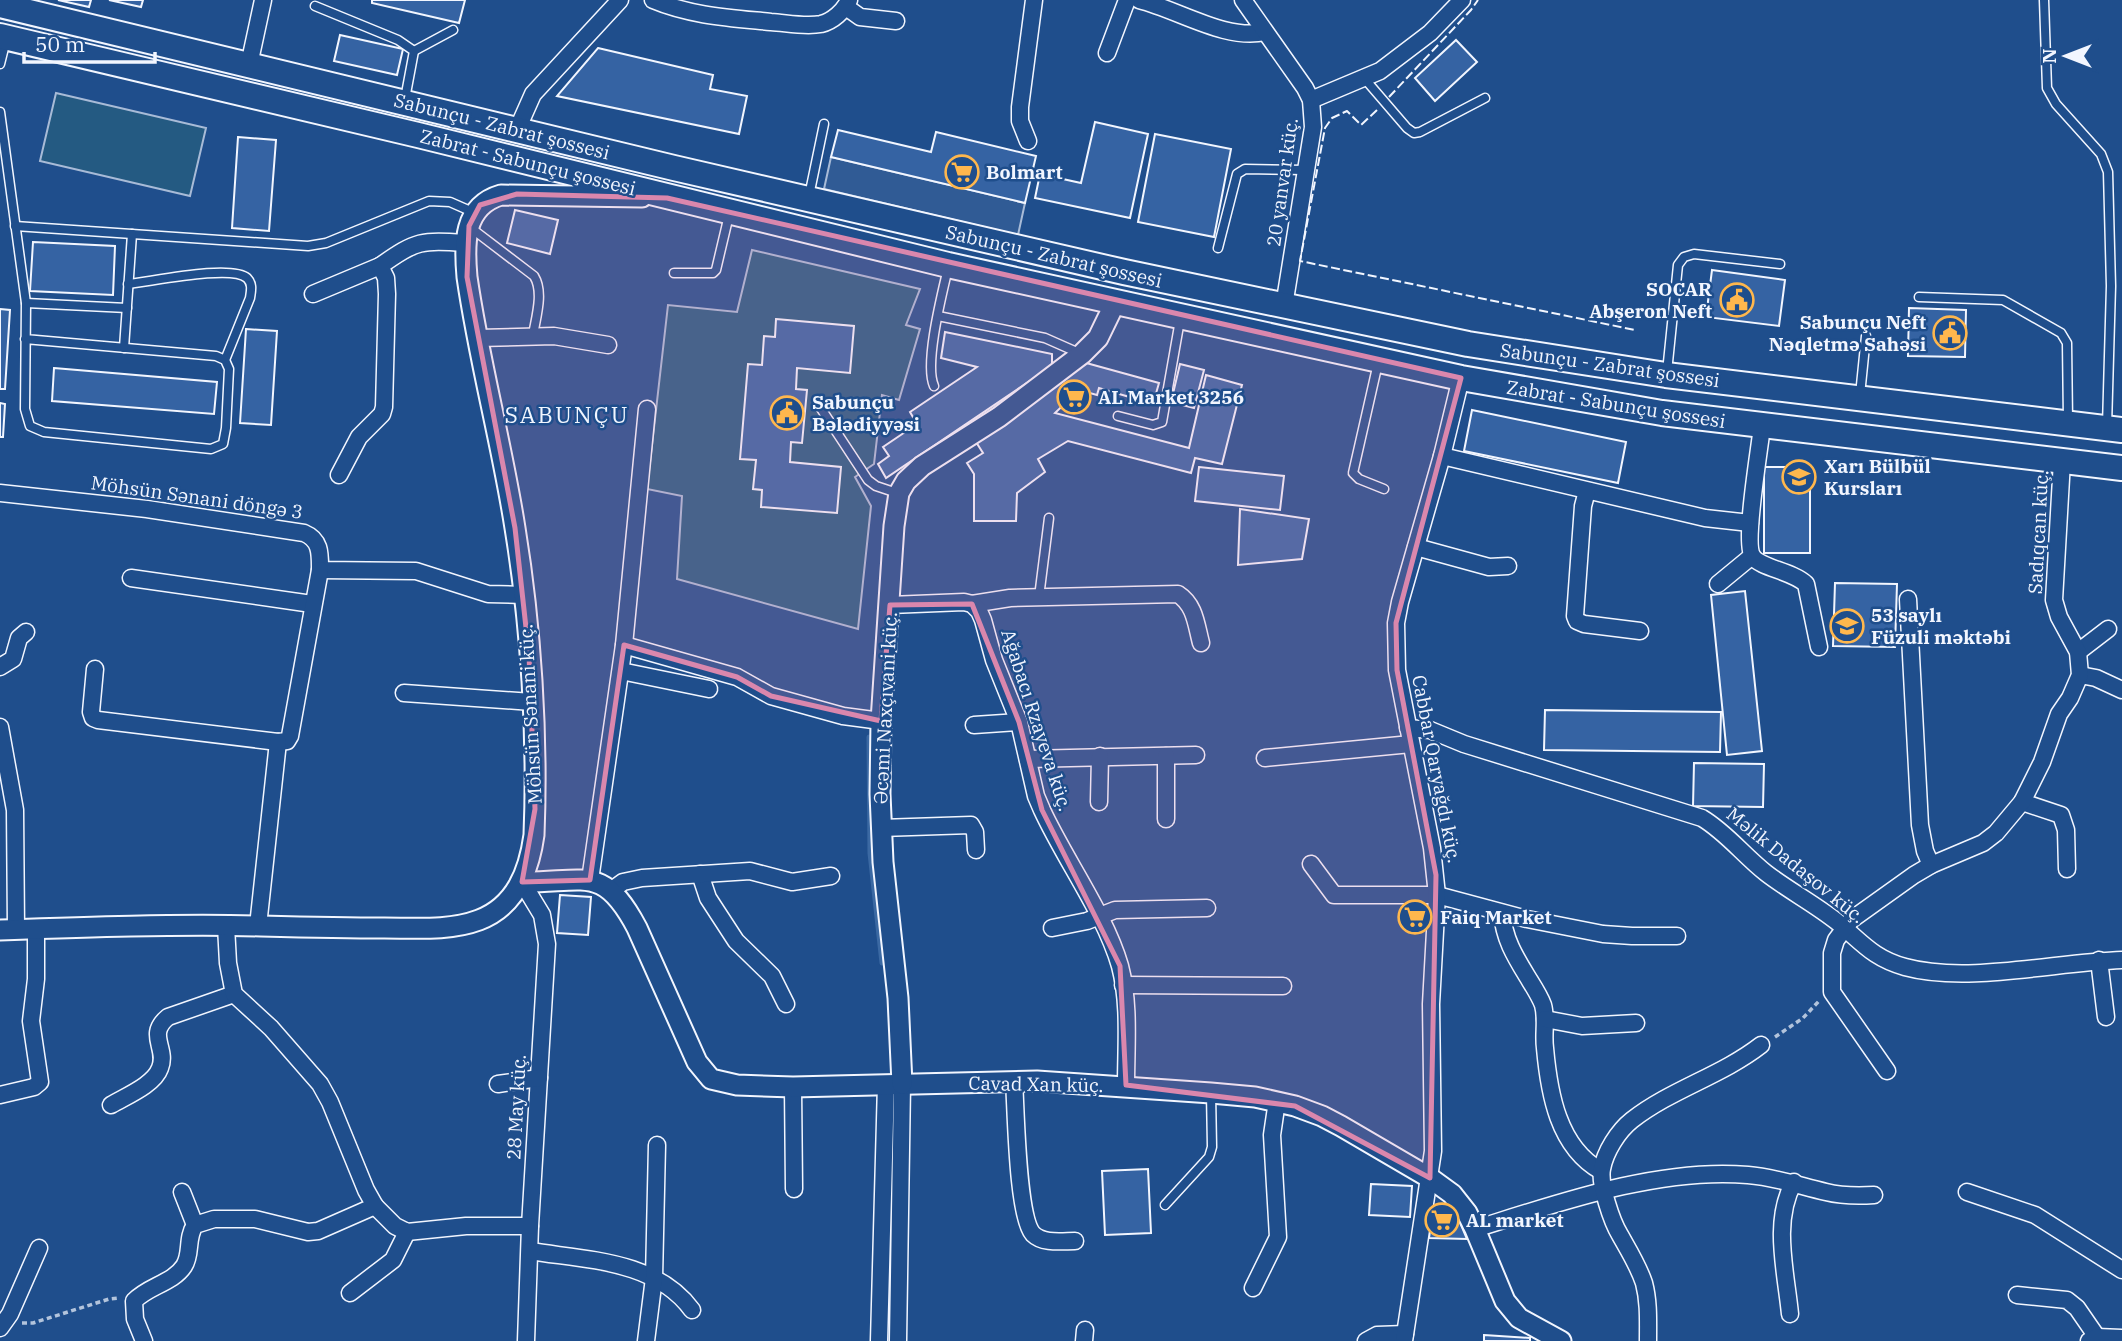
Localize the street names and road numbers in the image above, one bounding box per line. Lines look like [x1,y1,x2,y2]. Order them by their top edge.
street label: Sabunçu - Zabrat şossesi [392,88,612,164]
street label: 20 yanvar küç. [1261,116,1303,248]
street label: Zabrat - Sabunçu şossesi [418,124,638,200]
street label: Sabunçu - Zabrat şossesi [943,219,1165,293]
street label: Sabunçu - Zabrat şossesi [1499,338,1721,392]
street label: Zabrat - Sabunçu şossesi [1505,375,1727,433]
street label: Sadıqcan küç. [2023,469,2053,595]
street label: Möhsün Sənani döngə 3 [89,470,305,524]
street label: Əcəmi Naxçıvani küç. [868,611,902,805]
street label: Möhsün Sənani küç. [513,623,547,805]
street label: Ağabacı Rzayeva küç. [996,626,1078,814]
street label: Cabbar Qaryağdı küç. [1407,673,1467,865]
street label: Məlik Dadaşov küç. [1722,802,1870,928]
street label: 28 May küç. [501,1054,531,1160]
street label: Cavad Xan küç. [968,1071,1104,1097]

